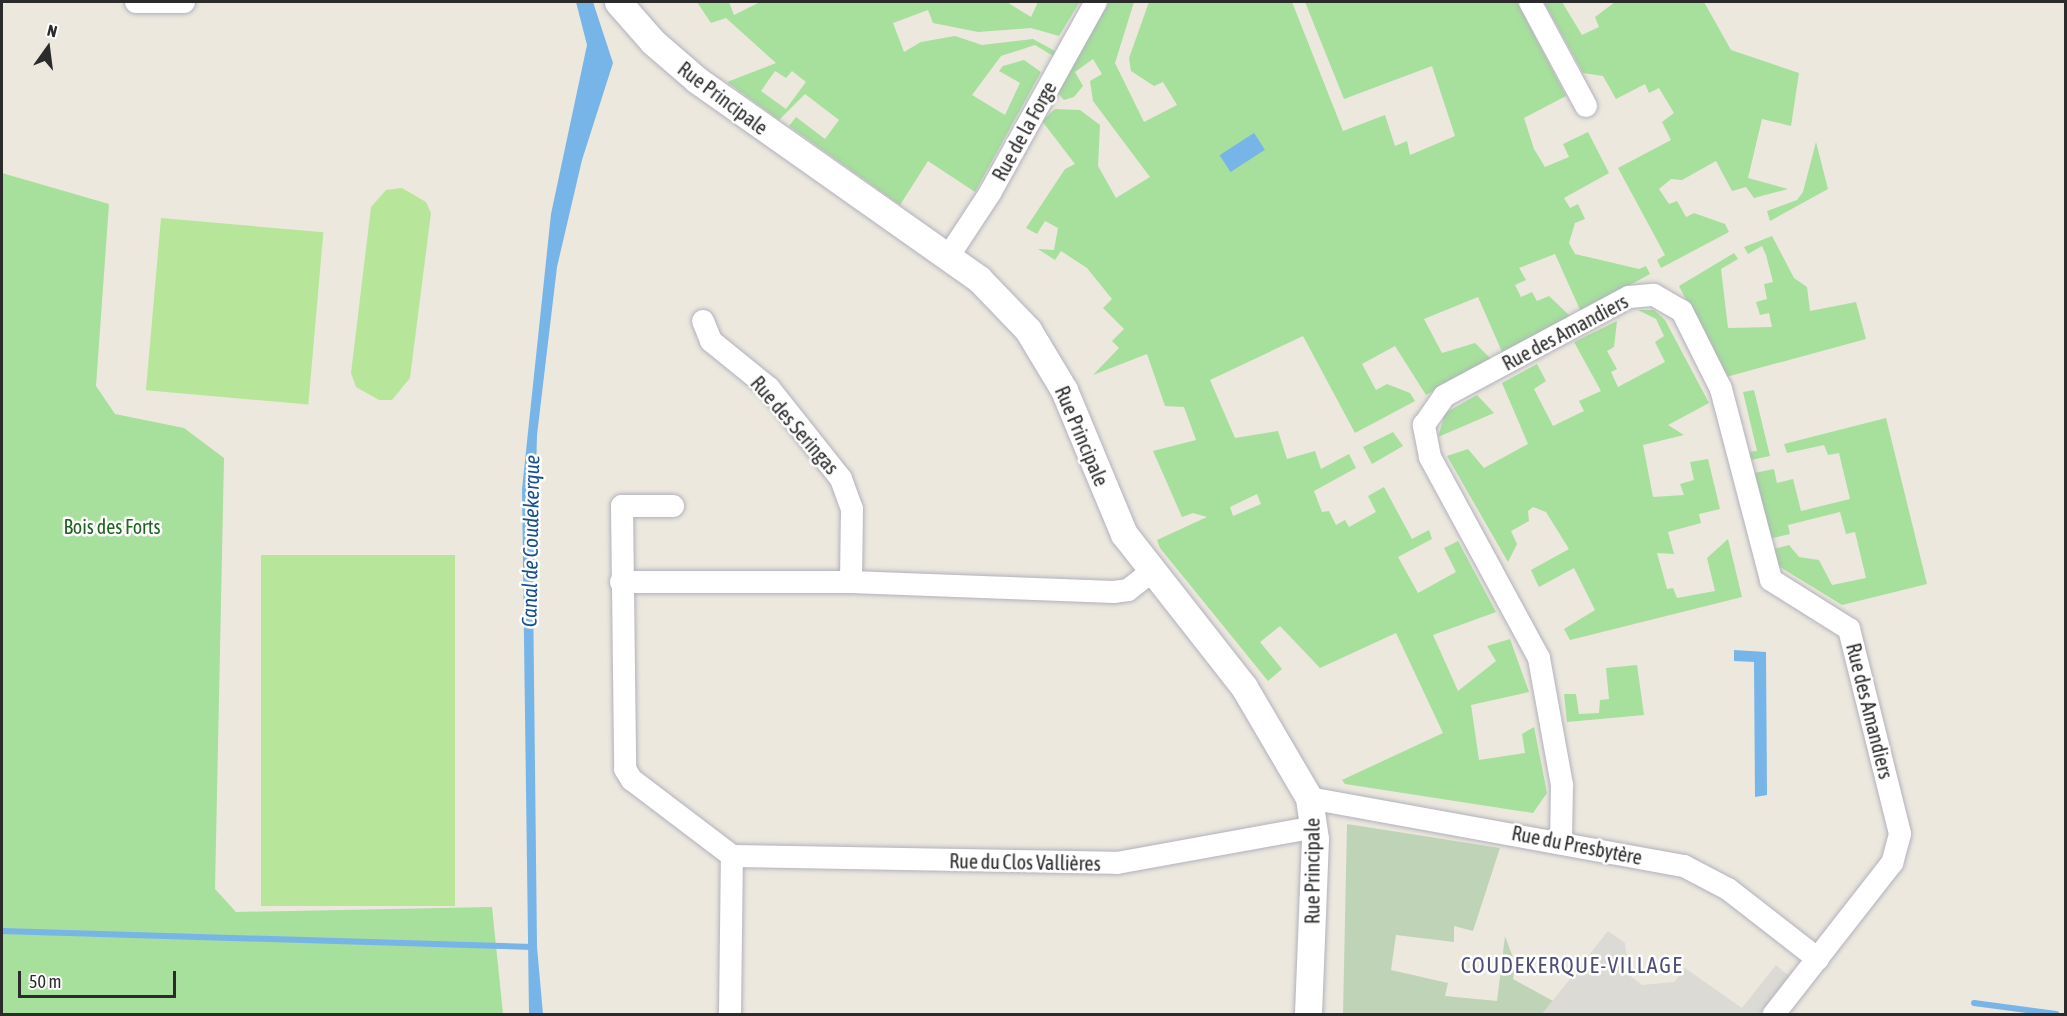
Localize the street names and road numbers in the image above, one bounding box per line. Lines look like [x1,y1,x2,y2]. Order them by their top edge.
street label: Rue Principale [673,56,773,140]
street label: Rue de la Forge [987,77,1061,185]
street label: Rue des Amandiers [1498,289,1632,375]
street label: Rue des Seringas [746,371,844,479]
street label: Rue Principale [1050,382,1114,490]
street label: Rue des Amandiers [1842,641,1898,781]
street label: Rue Principale [1300,818,1324,924]
street label: Rue du Presbytère [1510,821,1644,869]
street label: Rue du Clos Vallières [949,849,1101,875]

